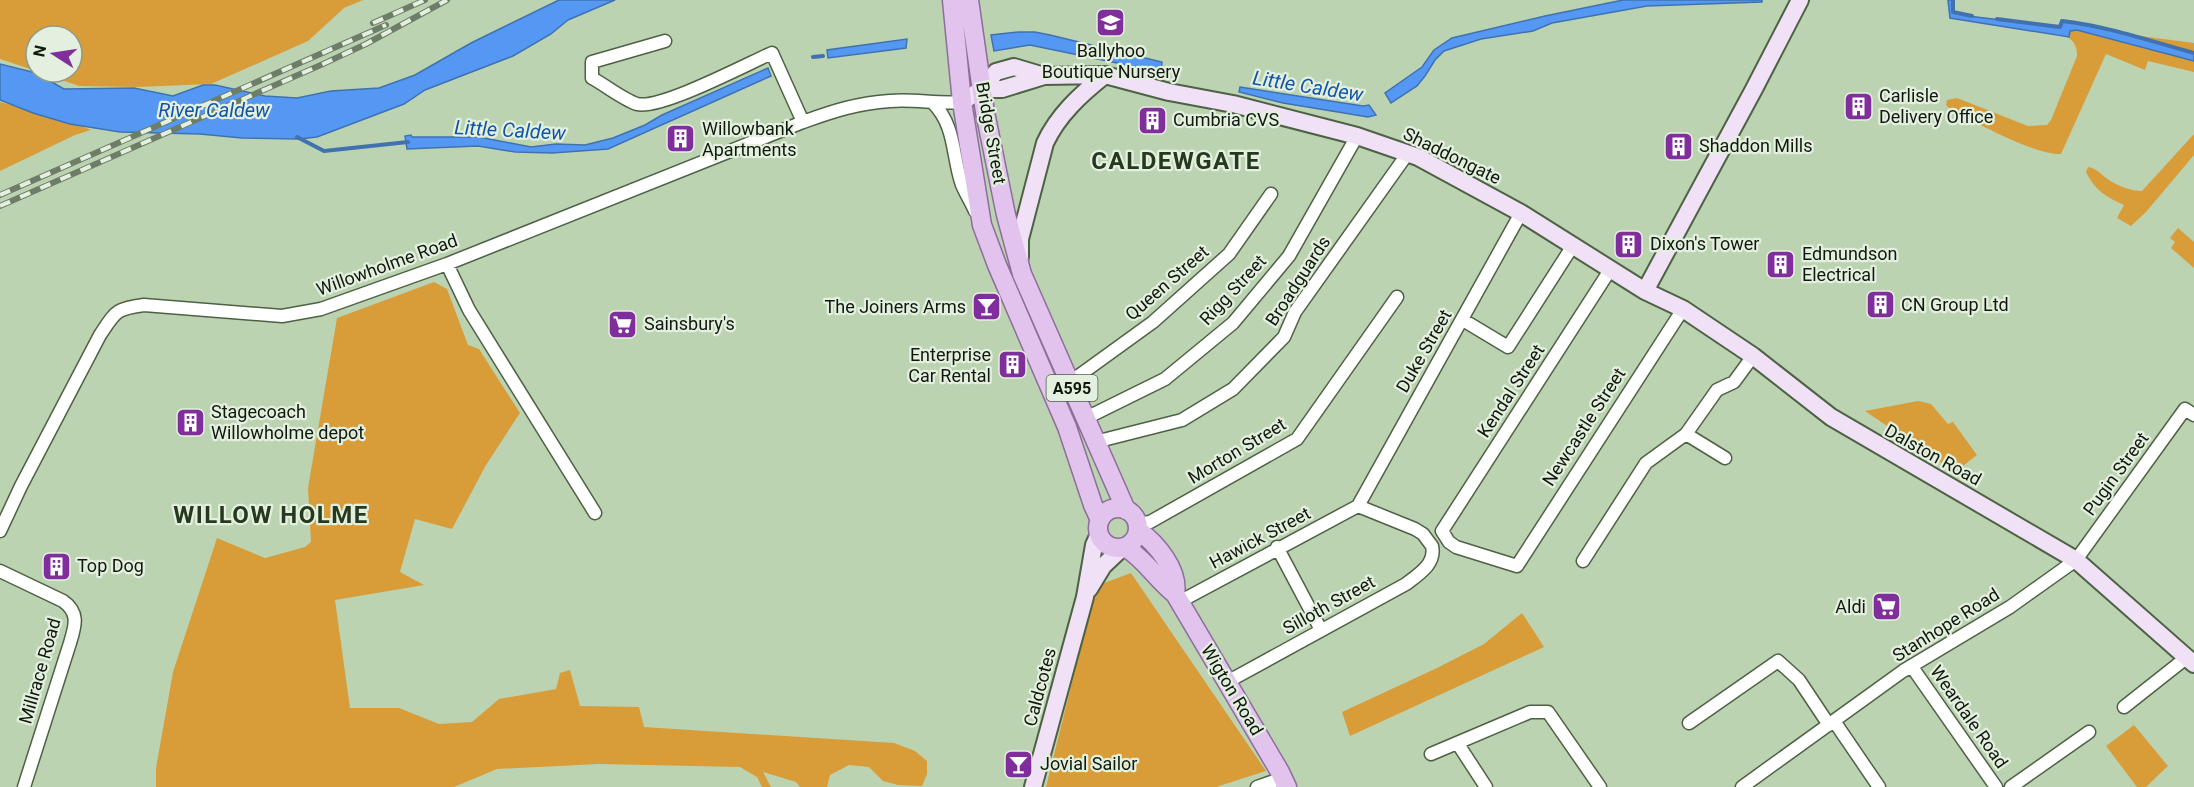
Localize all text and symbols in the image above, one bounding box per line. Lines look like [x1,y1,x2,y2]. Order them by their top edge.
school or university icon: Ballyhoo Boutique Nursery [1095,6,1127,38]
north arrow [24,24,84,84]
place label: Ballyhoo Boutique Nursery [1042,40,1181,82]
text: N [29,43,50,58]
water label: Little Caldew [1251,65,1365,107]
street label: Bridge Street [972,80,1011,186]
place label: Carlisle Delivery Office [1879,85,1993,127]
building icon: Carlisle Delivery Office [1842,90,1874,122]
water label: River Caldew [158,98,270,122]
building icon: Cumbria CVS [1136,104,1168,136]
place label: Cumbria CVS [1173,109,1279,130]
water label: Little Caldew [454,115,567,145]
place label: Willowbank Apartments [702,118,797,160]
building icon: Willowbank Apartments [665,123,697,155]
street label: Shaddongate [1400,123,1505,188]
building icon: Shaddon Mills [1662,130,1694,162]
place label: Shaddon Mills [1699,135,1813,156]
district label: CALDEWGATE [1091,147,1261,175]
building icon: Dixon's Tower [1613,228,1645,260]
street label: Willowholme Road [313,229,460,300]
street label: Broadguards [1261,232,1334,329]
place label: Dixon's Tower [1650,233,1759,254]
street label: Queen Street [1121,241,1213,324]
place label: Edmundson Electrical [1802,243,1898,285]
building icon: Edmundson Electrical [1765,248,1797,280]
street label: Rigg Street [1195,250,1270,329]
building icon: CN Group Ltd [1864,289,1896,321]
bar icon: The Joiners Arms [971,291,1003,323]
place label: CN Group Ltd [1901,294,2009,315]
place label: The Joiners Arms [825,296,966,317]
street label: Duke Street [1391,305,1456,396]
supermarket icon: Sainsbury's [607,308,639,340]
place label: Sainsbury's [644,313,735,334]
street label: Kendal Street [1473,340,1549,441]
place label: Enterprise Car Rental [908,344,991,386]
building icon: Enterprise Car Rental [996,349,1028,381]
street label: Newcastle Street [1538,364,1630,490]
road number: A595 [1046,375,1098,401]
place label: Stagecoach Willowholme depot [211,401,364,443]
building icon: Stagecoach Willowholme depot [174,406,206,438]
street label: Morton Street [1184,413,1290,488]
street label: Dalston Road [1881,419,1985,490]
street label: Pugin Street [2078,428,2153,519]
district label: WILLOW HOLME [173,501,369,529]
street label: Hawick Street [1206,502,1314,573]
building icon: Top Dog [40,550,72,582]
place label: Top Dog [77,555,144,576]
street label: Silloth Street [1279,571,1378,638]
street label: Stanhope Road [1888,583,2003,666]
supermarket icon: Aldi [1871,591,1903,623]
place label: Aldi [1835,596,1866,617]
street label: Millrace Road [14,616,65,726]
street label: Wigton Road [1197,641,1268,739]
street label: Caldcotes [1019,645,1060,728]
street label: Weardale Road [1926,661,2013,772]
bar icon: Jovial Sailor [1003,748,1035,780]
place label: Jovial Sailor [1040,753,1137,774]

